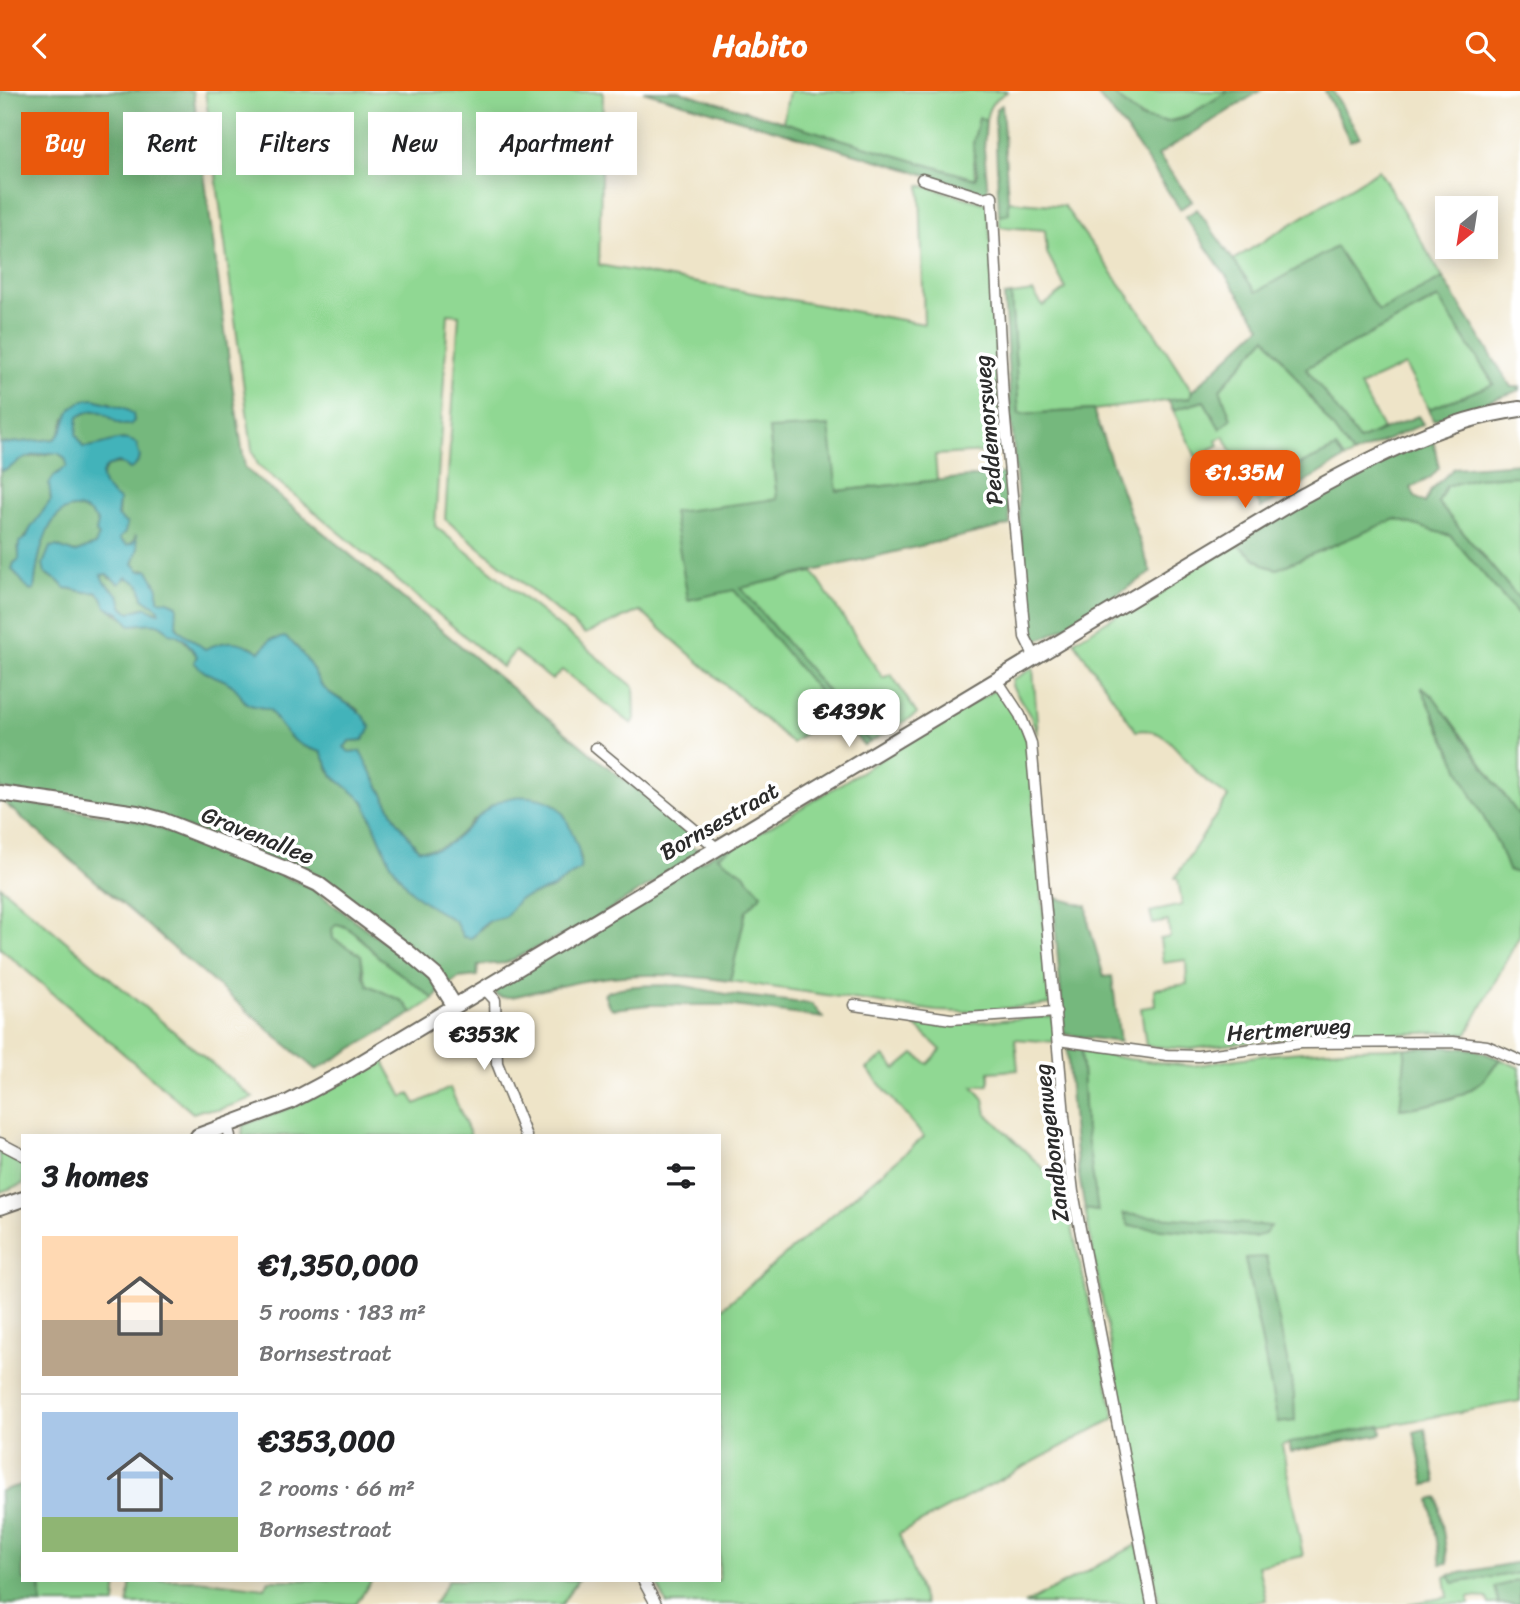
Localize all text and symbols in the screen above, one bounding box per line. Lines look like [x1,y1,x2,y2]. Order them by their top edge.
text: Habito [713,17,807,74]
icon: back [21,27,59,65]
icon: search [1461,27,1499,65]
chip: Buy [21,112,109,175]
chip: Rent [123,112,222,175]
chip: Filters [236,112,354,175]
chip: New [368,112,462,175]
chip: Apartment [476,112,637,175]
north arrow [1435,196,1498,259]
map controls [1435,196,1498,259]
street label: Peddemorsweg [961,353,1015,507]
pin: €1.35M [1188,451,1302,510]
text: €1.35M [1206,452,1284,493]
pin: €439K [800,689,898,749]
text: €439K [814,691,884,732]
street label: Bornsestraat [652,771,787,872]
street label: Gravenallee [195,794,321,877]
street label: Hertmerweg [1225,1005,1353,1054]
pin: €353K [435,1013,533,1072]
text: €353K [450,1014,518,1055]
street label: Zandbongenweg [1021,1061,1082,1225]
text: 3 homes [42,1149,148,1203]
icon: filters [662,1157,700,1195]
text: €1,350,000 [259,1238,419,1292]
icon: home [98,1264,182,1348]
text: 5 rooms · 183 m² [259,1292,426,1333]
text: Bornsestraat [259,1333,391,1374]
text: €353,000 [259,1414,395,1468]
icon: home [98,1440,182,1524]
text: 2 rooms · 66 m² [259,1468,415,1509]
text: Bornsestraat [259,1509,391,1550]

